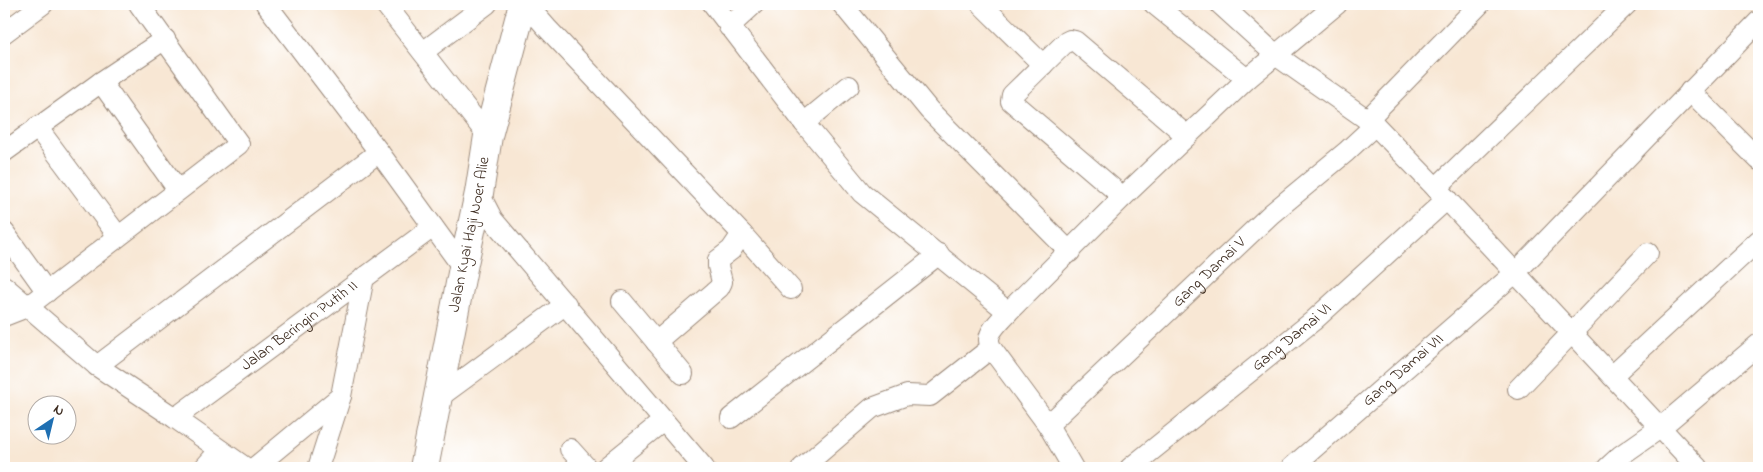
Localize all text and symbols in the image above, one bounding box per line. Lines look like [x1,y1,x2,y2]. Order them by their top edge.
street label: Jalan Kyai Haji Noer Alie [443,154,497,314]
street label: Gang Damai V [1167,231,1252,313]
street label: Jalan Beringin Putih II [236,274,363,377]
street label: Gang Damai VI [1247,297,1337,378]
street label: Gang Damai VII [1357,328,1449,412]
north arrow [28,394,78,444]
text: N [49,399,68,422]

